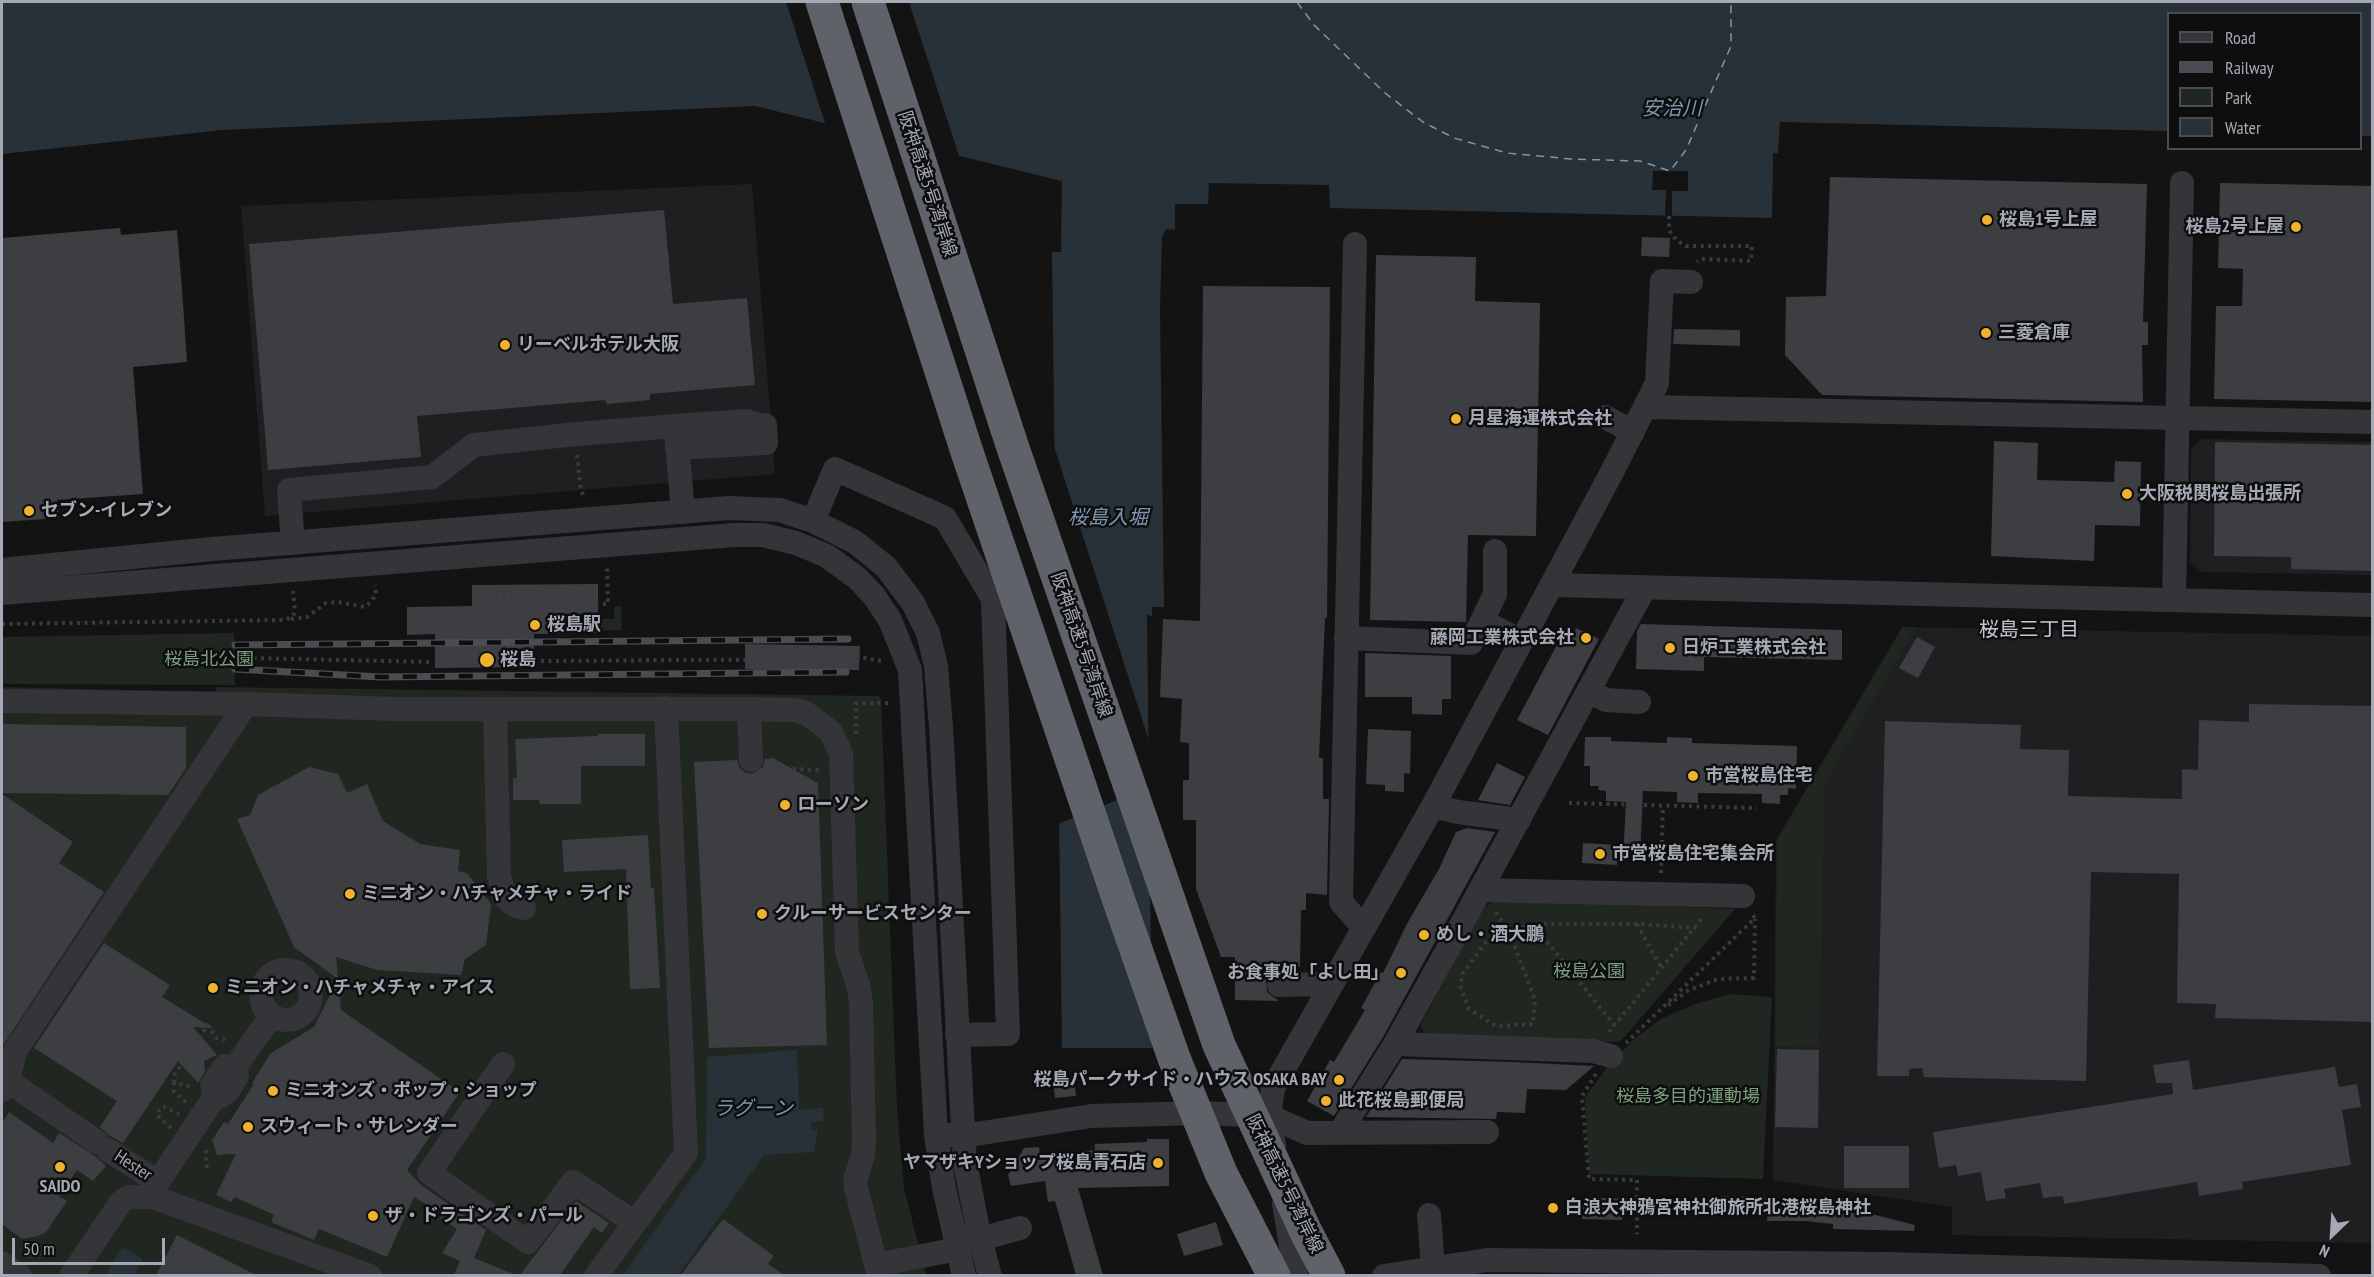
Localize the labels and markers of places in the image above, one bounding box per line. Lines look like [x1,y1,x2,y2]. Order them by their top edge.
place label: 桜島1号上屋 [1999,209,2098,231]
marker: 桜島1号上屋 [1980,213,1994,227]
place label: 桜島2号上屋 [2185,216,2284,238]
marker: 桜島2号上屋 [2289,220,2303,234]
place label: 三菱倉庫 [1998,322,2070,344]
marker: 三菱倉庫 [1979,326,1993,340]
place label: リーベルホテル大阪 [517,334,679,356]
marker: リーベルホテル大阪 [498,338,512,352]
place label: 月星海運株式会社 [1468,408,1612,430]
marker: 月星海運株式会社 [1449,412,1463,426]
place label: 大阪税関桜島出張所 [2139,483,2301,505]
marker: 大阪税関桜島出張所 [2120,487,2134,501]
place label: セブン-イレブン [41,500,172,522]
marker: セブン-イレブン [22,504,36,518]
place label: 桜島駅 [547,614,601,636]
marker: 桜島駅 [528,618,542,632]
place label: 藤岡工業株式会社 [1430,627,1574,649]
marker: 藤岡工業株式会社 [1579,631,1593,645]
place label: 日炉工業株式会社 [1682,637,1826,659]
marker: 日炉工業株式会社 [1663,641,1677,655]
place label: 桜島 [500,649,536,671]
marker: 桜島 [478,651,496,669]
place label: 市営桜島住宅 [1705,765,1813,787]
marker: 市営桜島住宅 [1686,769,1700,783]
place label: ローソン [797,794,869,816]
marker: ローソン [778,798,792,812]
place label: 市営桜島住宅集会所 [1612,843,1774,865]
marker: 市営桜島住宅集会所 [1593,847,1607,861]
place label: ミニオン・ハチャメチャ・ライド [362,883,632,905]
marker: ミニオン・ハチャメチャ・ライド [343,887,357,901]
place label: クルーサービスセンター [774,903,972,925]
marker: クルーサービスセンター [755,907,769,921]
place label: めし・酒大鵬 [1436,924,1544,946]
marker: めし・酒大鵬 [1417,928,1431,942]
place label: お食事処「よし田」 [1227,962,1389,984]
marker: お食事処「よし田」 [1394,966,1408,980]
place label: ミニオン・ハチャメチャ・アイス [225,977,495,999]
marker: ミニオン・ハチャメチャ・アイス [206,981,220,995]
place label: 桜島パークサイド・ハウス OSAKA BAY [1033,1069,1327,1091]
marker: 桜島パークサイド・ハウス OSAKA BAY [1332,1073,1346,1087]
place label: ミニオンズ・ポップ・ショップ [285,1080,537,1102]
marker: ミニオンズ・ポップ・ショップ [266,1084,280,1098]
place label: 此花桜島郵便局 [1338,1090,1464,1112]
marker: 此花桜島郵便局 [1319,1094,1333,1108]
place label: スウィート・サレンダー [260,1116,458,1138]
marker: スウィート・サレンダー [241,1120,255,1134]
place label: ヤマザキYショップ桜島青石店 [903,1152,1146,1174]
marker: ヤマザキYショップ桜島青石店 [1151,1156,1165,1170]
marker: SAIDO [53,1160,67,1174]
place label: SAIDO [40,1176,80,1198]
place label: 白浪大神鴉宮神社御旅所北港桜島神社 [1565,1197,1871,1219]
marker: 白浪大神鴉宮神社御旅所北港桜島神社 [1546,1201,1560,1215]
place label: ザ・ドラゴンズ・パール [385,1205,583,1227]
marker: ザ・ドラゴンズ・パール [366,1209,380,1223]

